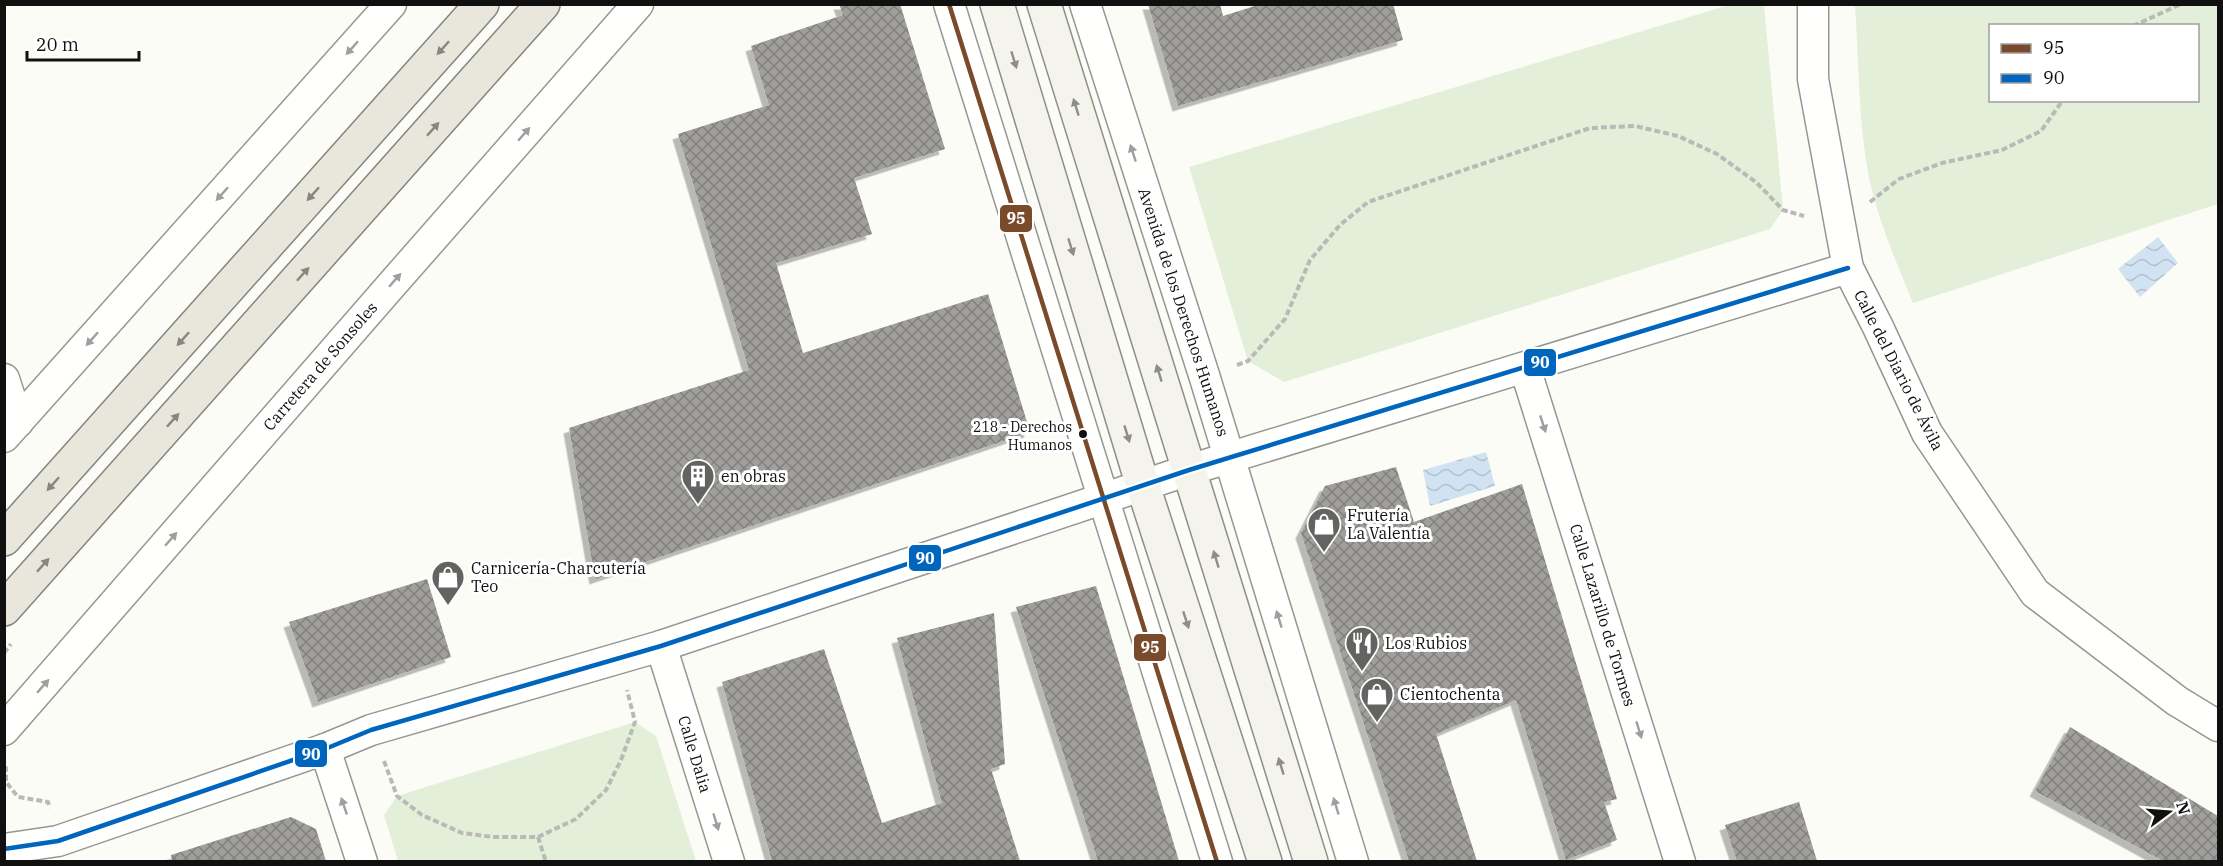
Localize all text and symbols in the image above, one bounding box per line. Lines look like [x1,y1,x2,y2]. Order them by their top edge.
scale bar [27,24,140,62]
legend [1989,24,2199,102]
text: 20 m [36,33,79,56]
text: 95 [2043,36,2065,59]
one-way arrow [346,40,359,55]
one-way arrow [437,40,450,55]
one-way arrow [1010,52,1019,70]
text: 90 [2043,66,2065,89]
one-way arrow [1071,98,1080,116]
one-way arrow [426,122,439,137]
one-way arrow [517,127,530,142]
one-way arrow [1128,144,1137,162]
street label: Avenida de los Derechos Humanos [1134,185,1234,439]
one-way arrow [215,186,229,201]
one-way arrow [306,186,320,201]
line badge: 95 [999,204,1033,233]
text: 95 [1006,208,1026,228]
one-way arrow [1066,238,1076,256]
one-way arrow [296,267,310,282]
one-way arrow [388,273,402,288]
street label: Calle del Diario de Ávila [1850,286,1949,454]
street label: Carretera de Sonsoles [259,297,381,435]
one-way arrow [86,331,99,346]
one-way arrow [177,331,190,346]
line badge: 90 [1523,348,1557,377]
text: 90 [1530,352,1550,372]
one-way arrow [1154,364,1163,382]
one-way arrow [166,413,179,428]
one-way arrow [1539,415,1548,433]
place label: 218 - Derechos Humanos [973,418,1072,454]
one-way arrow [1123,425,1132,443]
marker: 218 - Derechos Humanos [1077,428,1089,440]
building icon: en obras [680,458,716,505]
place label: en obras [721,466,786,486]
one-way arrow [47,476,60,491]
place label: Frutería La Valentía [1347,505,1431,543]
shop icon: Frutería La Valentía [1306,506,1342,553]
street label: Calle Lazarillo de Tormes [1566,521,1640,709]
one-way arrow [164,532,177,547]
line badge: 90 [908,544,942,572]
text: 90 [915,548,935,568]
one-way arrow [1211,550,1220,568]
one-way arrow [36,558,50,573]
place label: Carnicería-Charcutería Teo [471,558,646,596]
shop icon: Carnicería-Charcutería Teo [430,559,466,606]
one-way arrow [1274,610,1283,628]
one-way arrow [1182,611,1191,629]
restaurant icon: Los Rubios [1344,625,1380,672]
line badge: 95 [1133,633,1167,662]
place label: Los Rubios [1385,633,1467,653]
text: 95 [1140,637,1160,657]
shop icon: Cientochenta [1359,676,1395,723]
one-way arrow [36,679,49,694]
place label: Cientochenta [1400,684,1501,704]
street label: Calle Dalia [674,713,716,795]
one-way arrow [1635,721,1644,739]
line badge: 90 [294,739,328,768]
text: 90 [301,744,321,764]
one-way arrow [1276,757,1285,775]
north arrow [2139,782,2199,842]
one-way arrow [339,797,348,815]
one-way arrow [1331,797,1340,815]
text: N [2172,799,2195,817]
one-way arrow [712,813,722,831]

